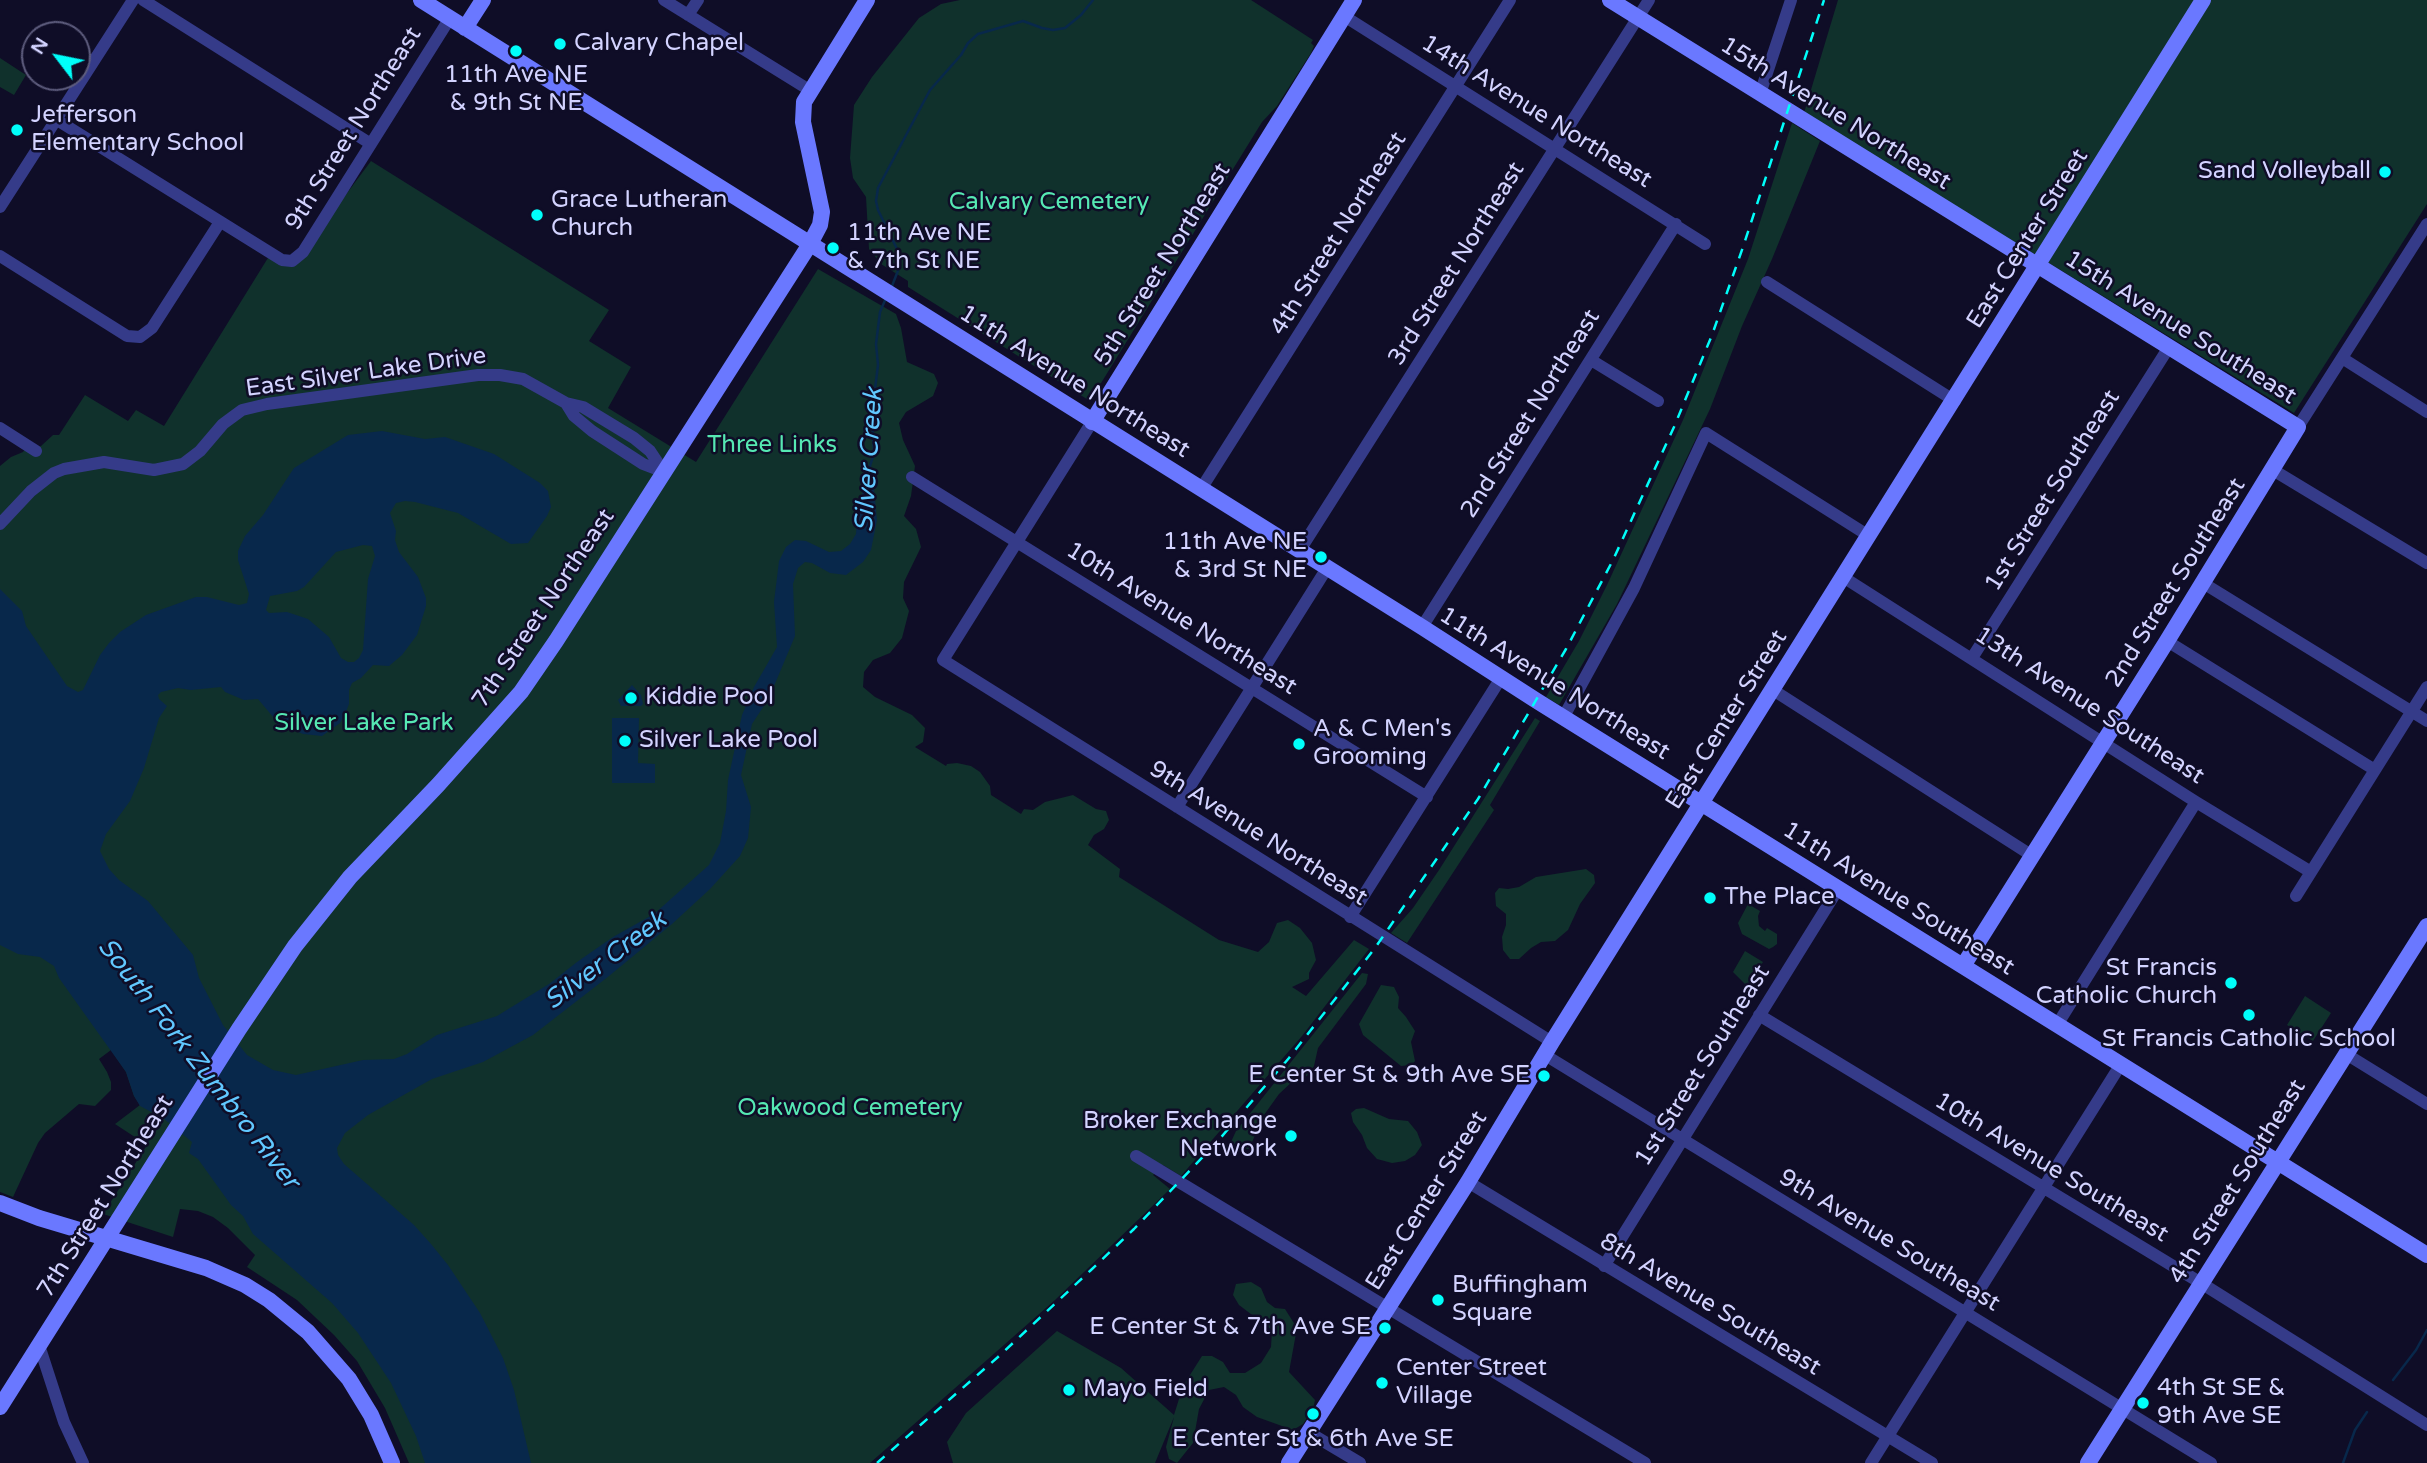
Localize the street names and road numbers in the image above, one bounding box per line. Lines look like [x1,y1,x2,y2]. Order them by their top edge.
street label: 9th Street Northeast [280,22,428,236]
street label: 14th Avenue Northeast [1415,29,1657,195]
street label: 15th Avenue Northeast [1714,31,1956,197]
street label: 4th Street Northeast [1265,127,1413,341]
street label: East Center Street [1961,144,2095,334]
street label: 3rd Street Northeast [1383,157,1531,371]
street label: 5th Street Northeast [1089,158,1237,372]
street label: 15th Avenue Southeast [2059,245,2301,411]
street label: 11th Avenue Northeast [953,299,1195,465]
street label: 2nd Street Northeast [1455,305,1607,523]
street label: East Silver Lake Drive [244,342,488,404]
street label: 1st Street Southeast [1979,385,2127,597]
street label: 2nd Street Southeast [2100,473,2252,693]
street label: 7th Street Northeast [467,504,621,714]
street label: 10th Avenue Northeast [1060,536,1302,702]
street label: 11th Avenue Northeast [1433,601,1675,767]
street label: 13th Avenue Southeast [1969,621,2209,791]
street label: East Center Street [1660,625,1794,815]
street label: 9th Avenue Northeast [1144,755,1372,913]
street label: 11th Avenue Southeast [1777,816,2019,982]
street label: 1st Street Southeast [1629,960,1777,1172]
street label: 4th Street Southeast [2163,1075,2313,1289]
street label: 10th Avenue Southeast [1929,1087,2173,1249]
street label: 7th Street Northeast [32,1090,180,1304]
street label: East Center Street [1360,1106,1494,1296]
street label: 9th Avenue Southeast [1773,1164,2005,1318]
street label: 8th Avenue Southeast [1594,1228,1826,1382]

